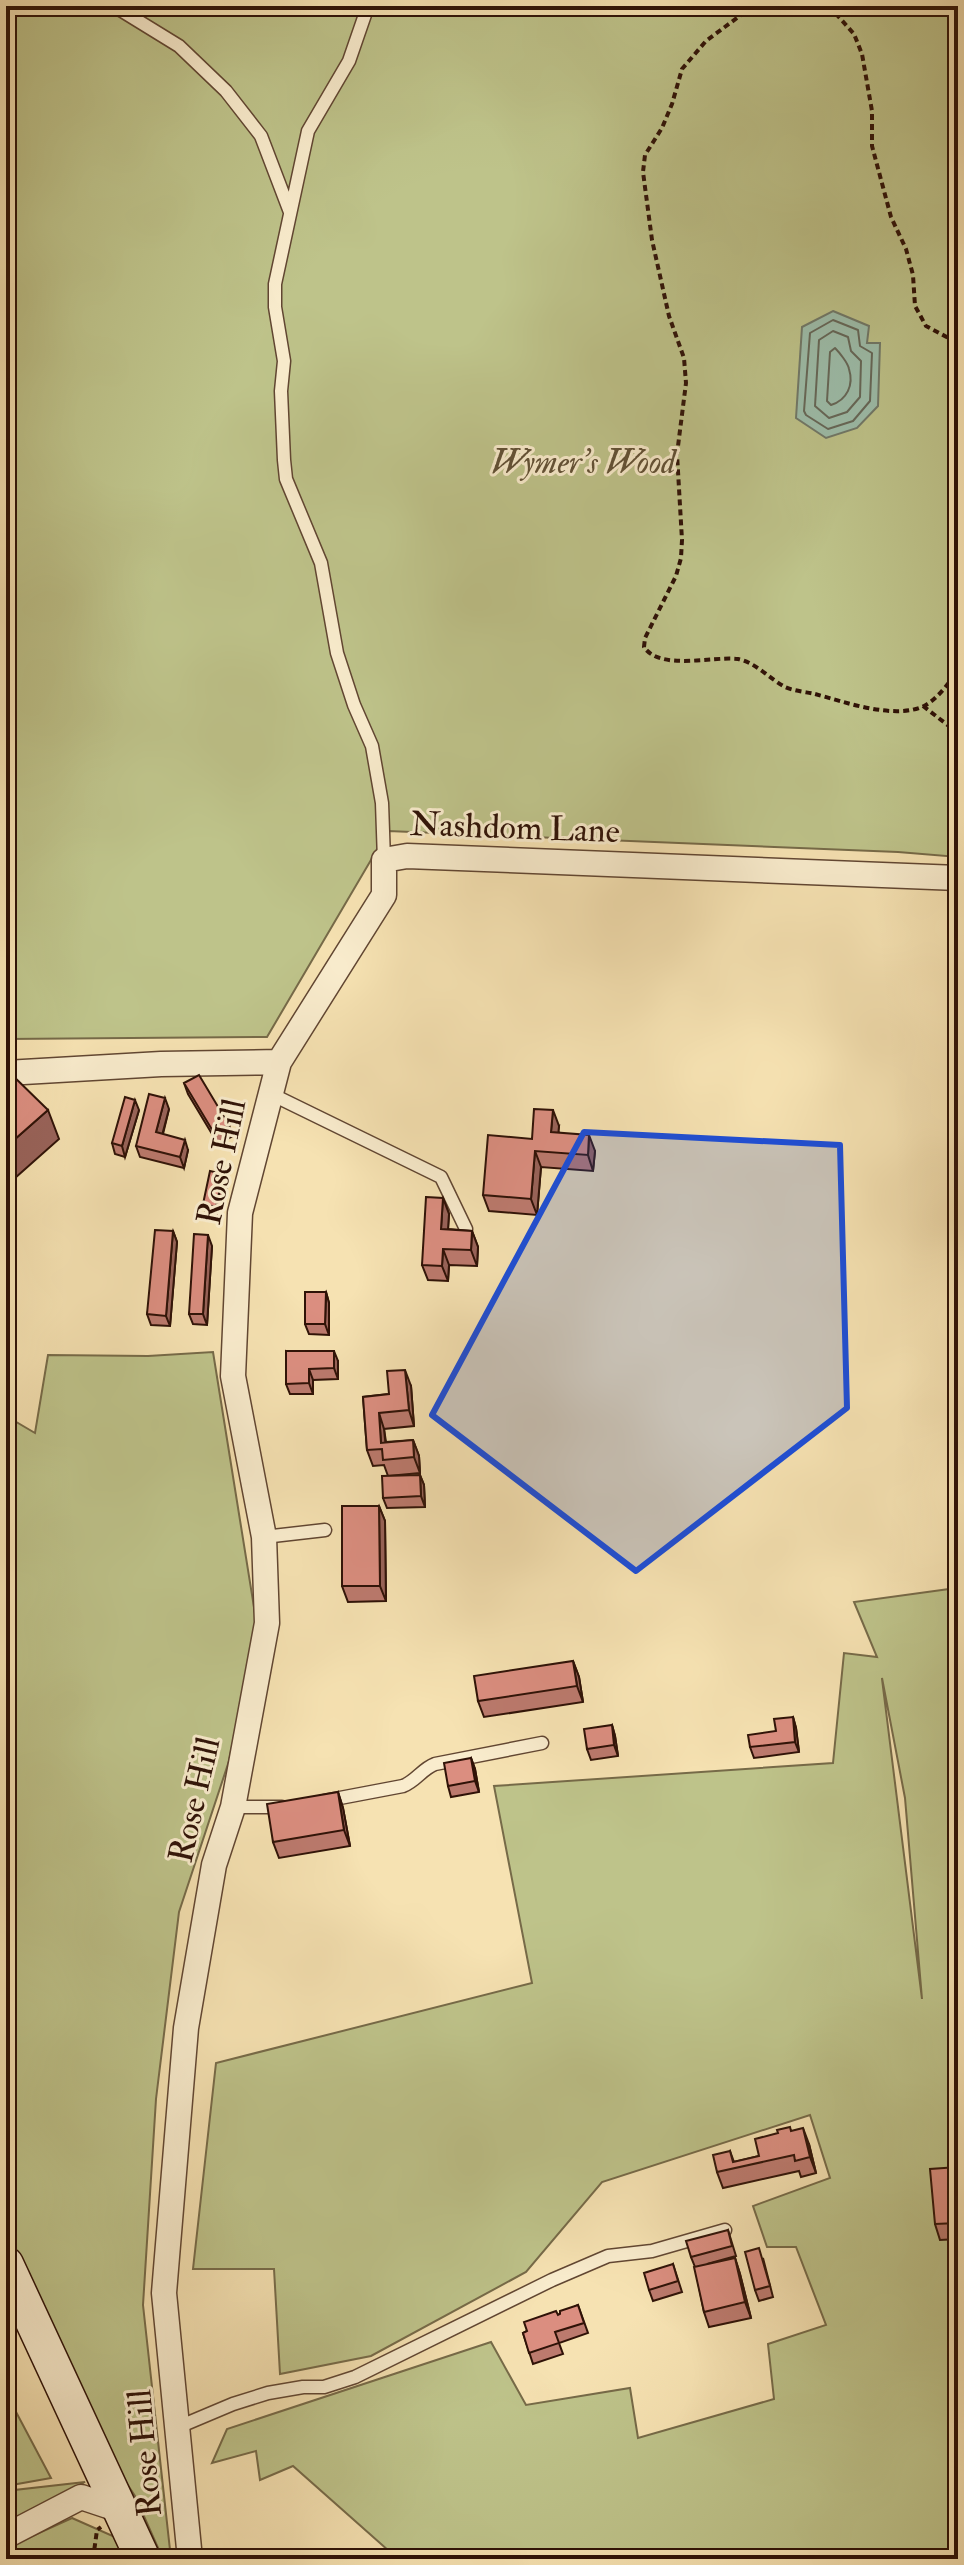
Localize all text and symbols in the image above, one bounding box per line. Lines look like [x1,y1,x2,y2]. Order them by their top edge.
park label: Wymer's Wood [490,441,677,484]
street label: Nashdom Lane [409,803,621,853]
street label: Rose Hill [188,1095,256,1229]
street label: Rose Hill [160,1733,230,1867]
street label: Rose Hill [118,2387,172,2518]

